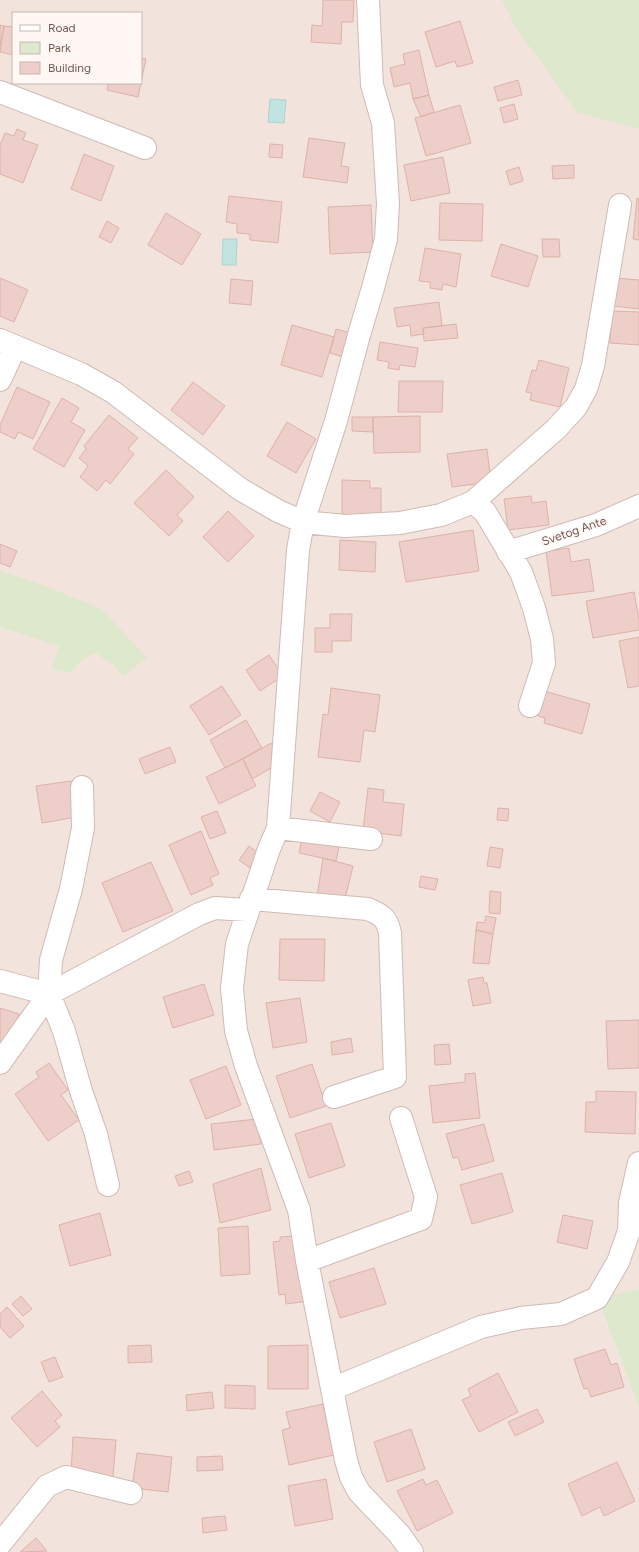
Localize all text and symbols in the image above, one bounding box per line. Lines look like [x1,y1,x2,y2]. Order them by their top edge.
legend [12,12,142,84]
text: Road [48,21,76,35]
text: Park [48,41,71,55]
text: Building [48,61,91,75]
street label: Svetog Ante [540,513,609,549]

